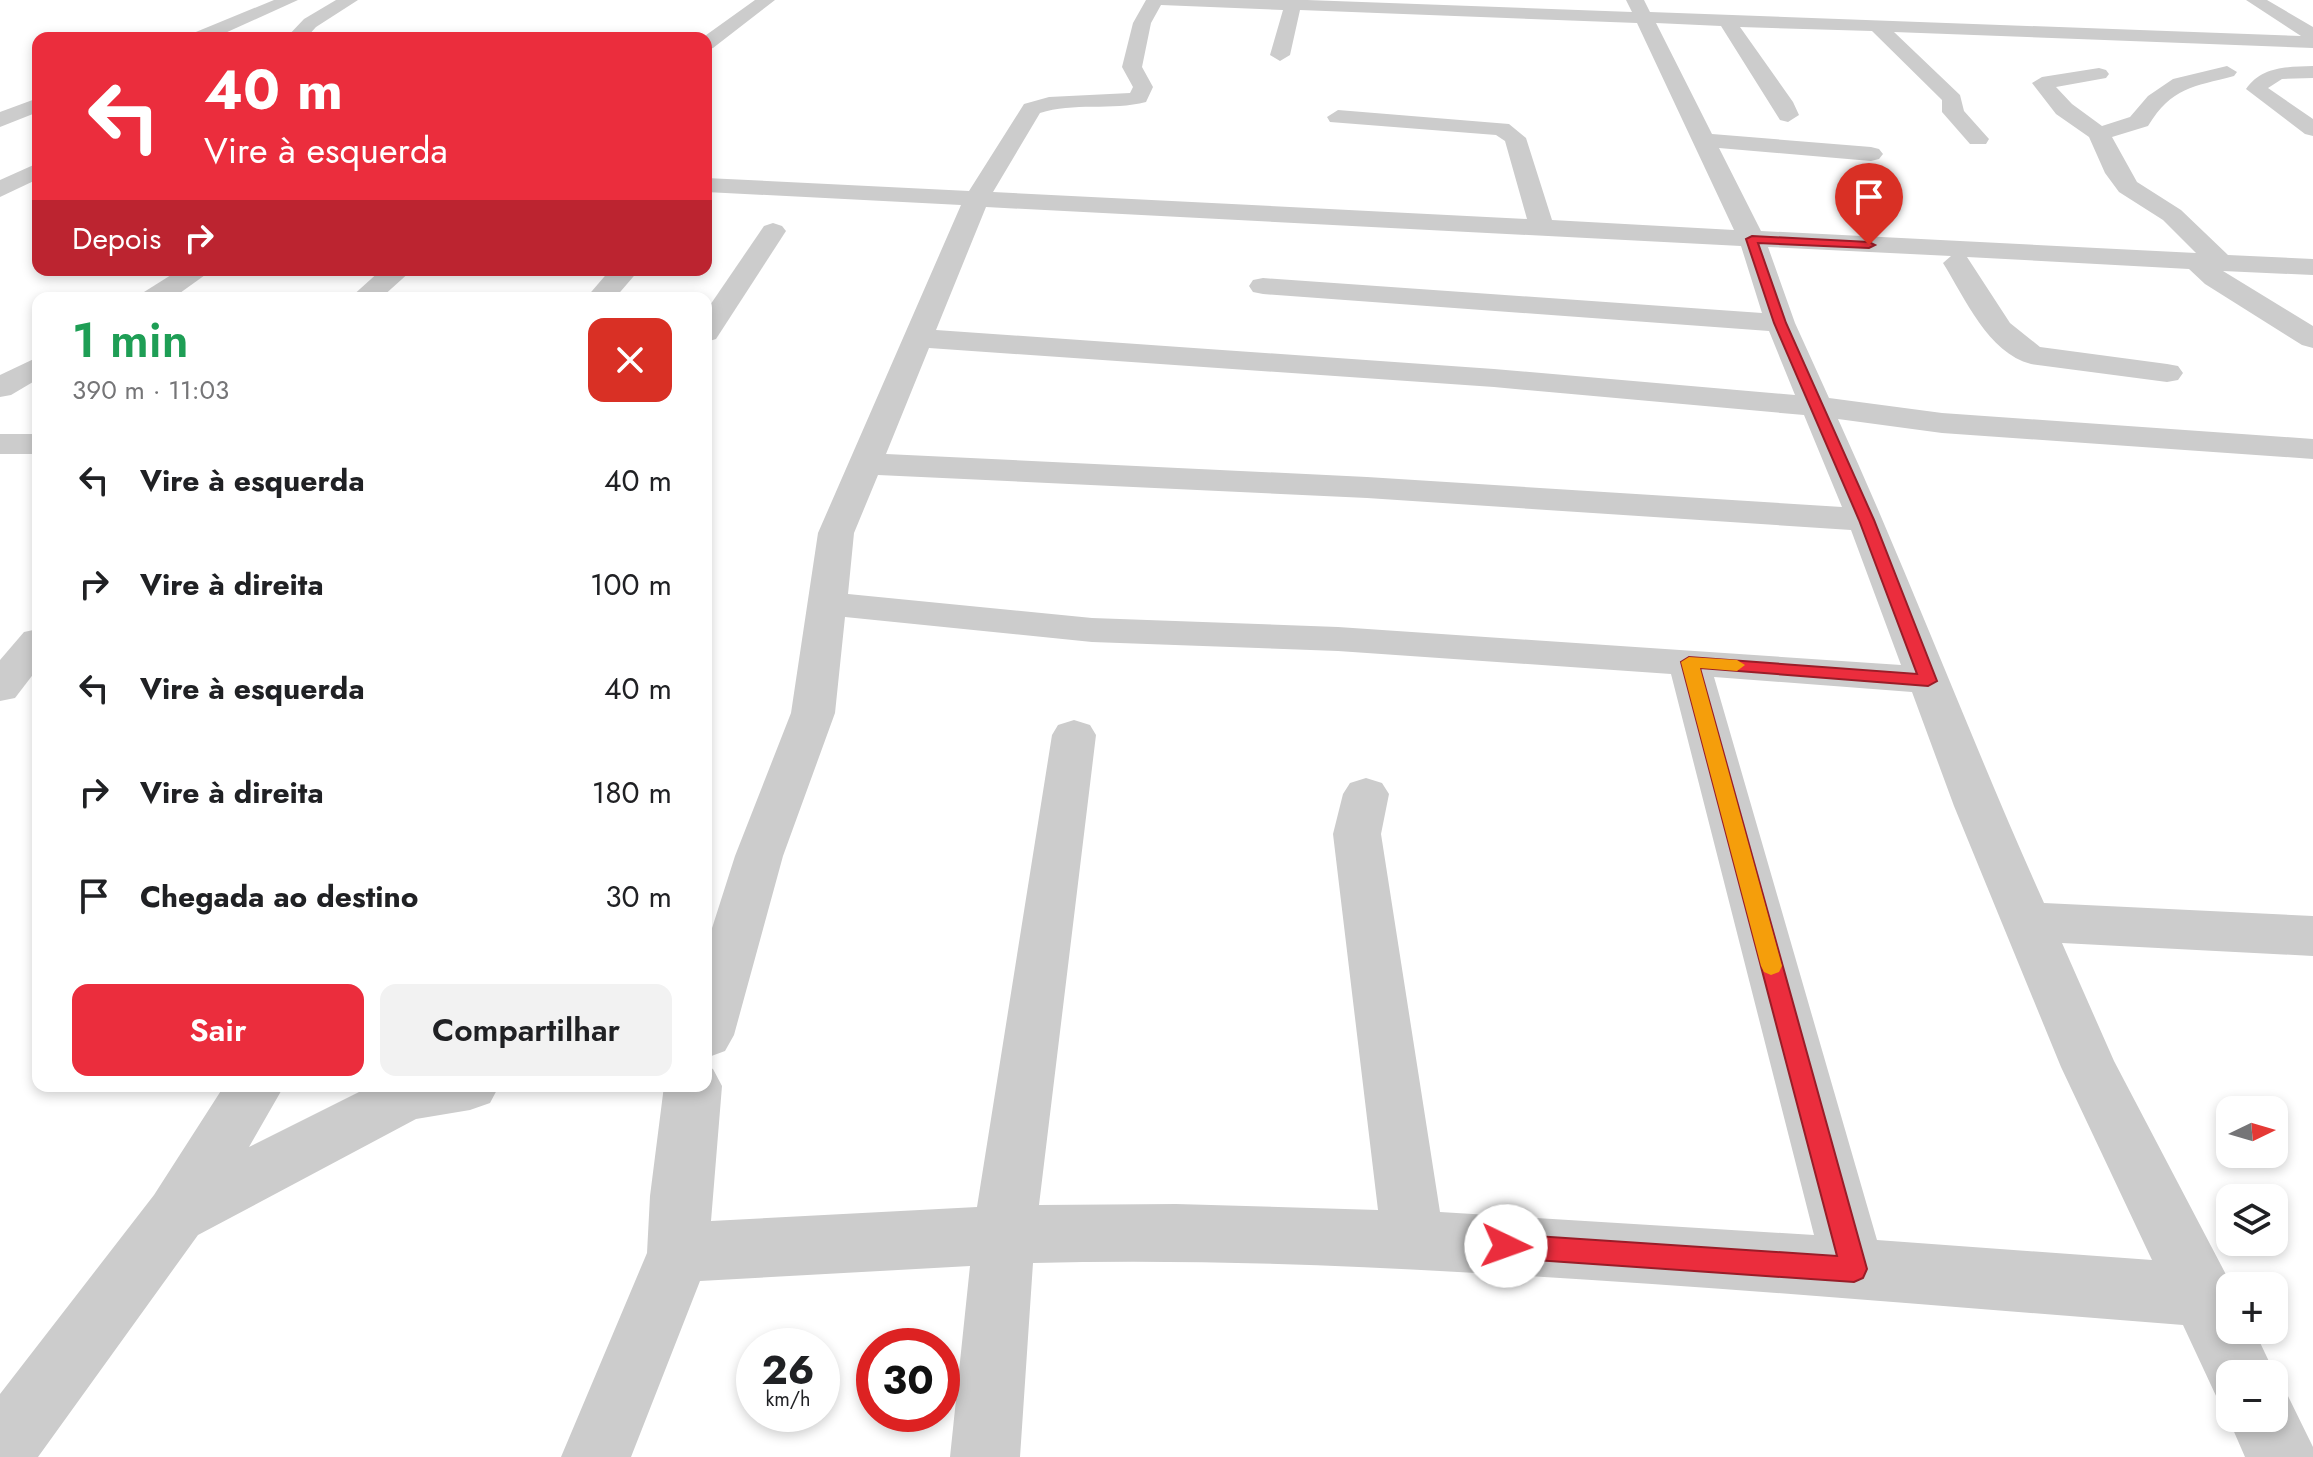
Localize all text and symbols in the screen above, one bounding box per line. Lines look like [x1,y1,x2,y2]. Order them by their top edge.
text: 40 m [204,49,343,130]
icon: left [72,64,176,168]
text: Vire à esquerda [204,124,448,176]
pin [1835,163,1903,245]
icon: arrive [1847,175,1891,219]
icon: right [177,216,221,260]
text: Depois [72,217,161,260]
text: 1 min [72,306,189,375]
button: close [588,318,672,402]
text: 390 m · 11:03 [72,371,229,409]
icon: left [72,458,116,502]
text: Vire à esquerda [140,459,365,502]
text: 40 m [604,459,672,502]
icon: right [72,562,116,606]
text: Vire à direita [140,563,324,606]
text: 100 m [590,563,672,606]
icon: left [72,666,116,710]
text: Vire à esquerda [140,667,365,710]
text: 40 m [604,667,672,710]
icon: right [72,770,116,814]
text: Vire à direita [140,771,324,814]
text: 180 m [592,771,672,814]
icon: arrive [72,874,116,918]
text: Chegada ao destino [140,875,418,918]
text: 30 m [605,875,672,918]
button: Sair [72,984,364,1076]
button: Compartilhar [380,984,672,1076]
north arrow [2216,1096,2288,1168]
map controls [2216,1096,2288,1432]
button: layers [2216,1184,2288,1256]
position arrow [1464,1204,1548,1288]
button: + [2216,1272,2288,1344]
speed limit sign: 30 [856,1328,960,1432]
text: 26 [762,1341,815,1399]
button: − [2216,1360,2288,1432]
text: km/h [765,1385,811,1414]

